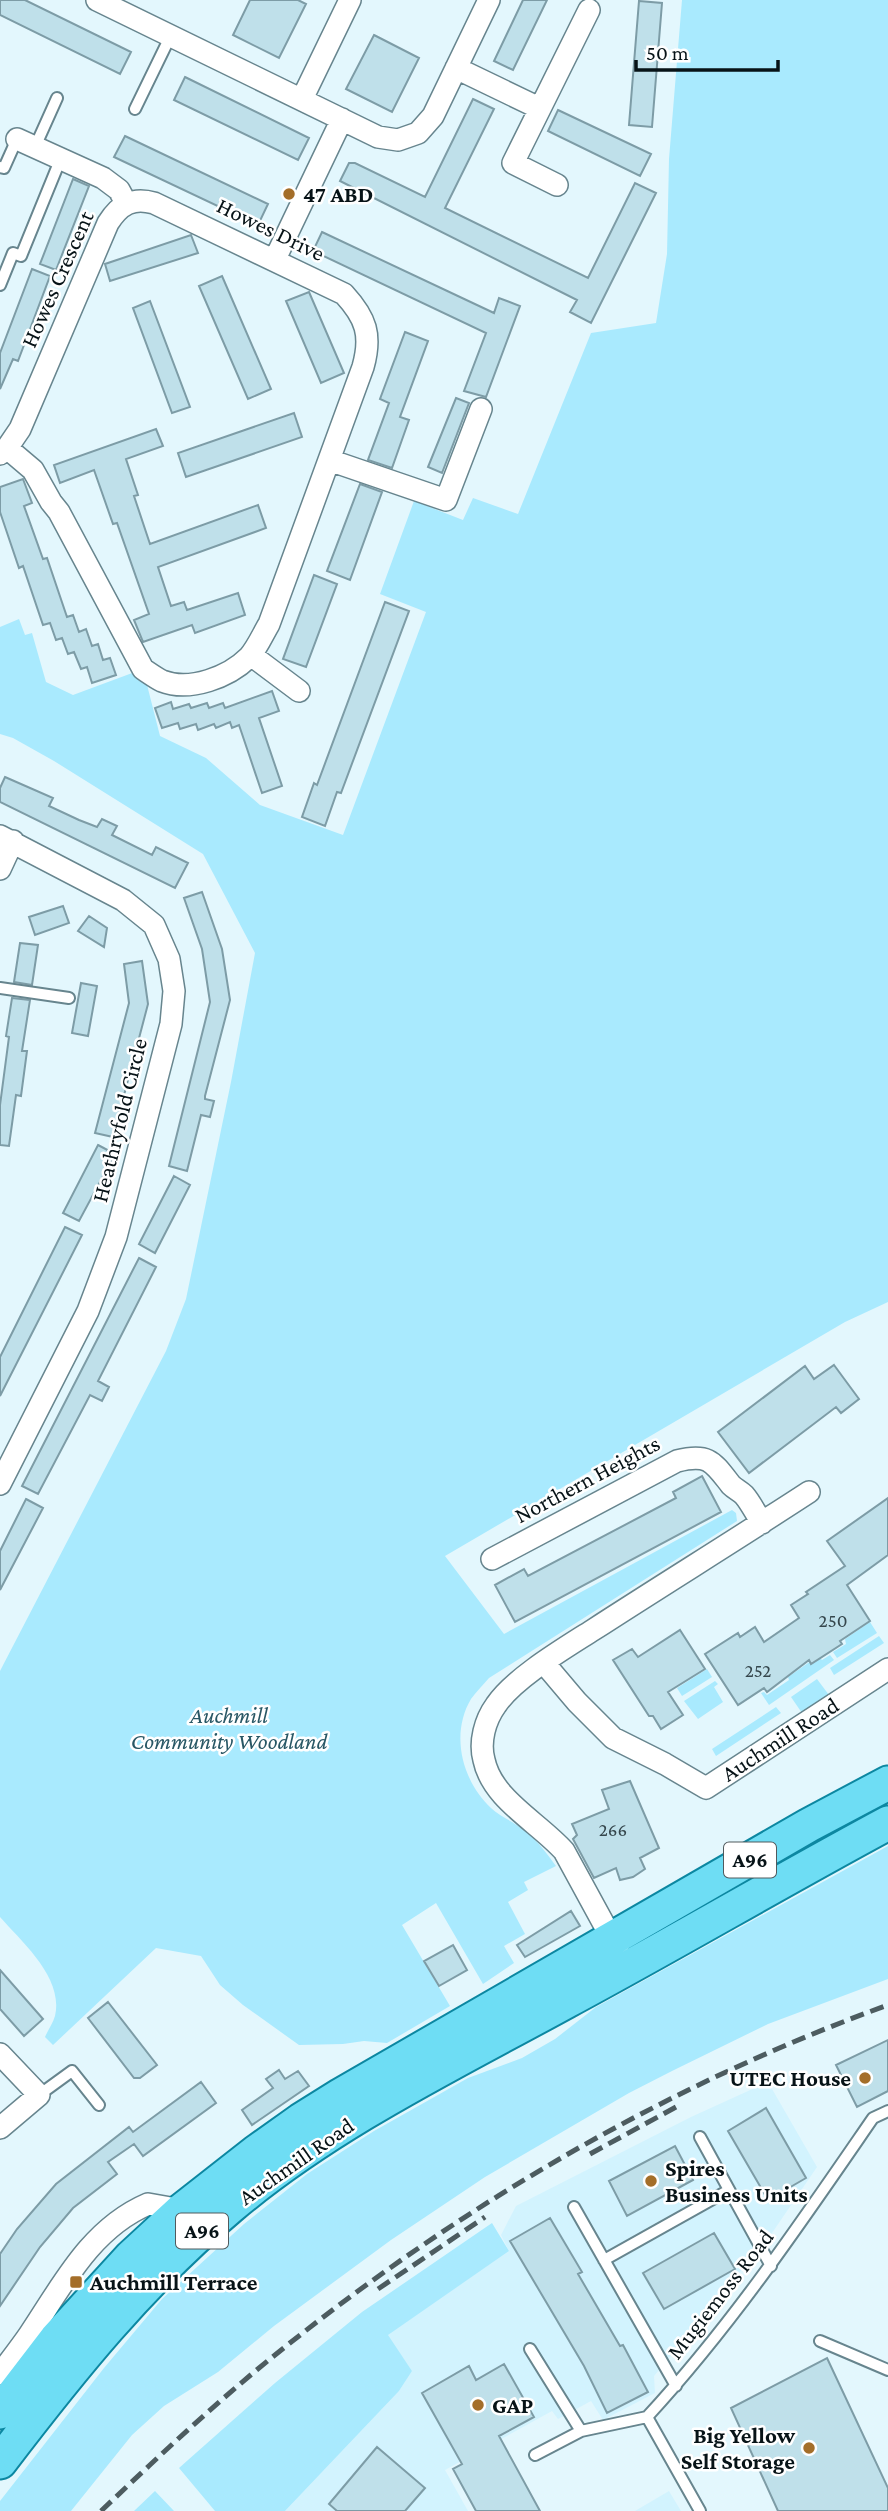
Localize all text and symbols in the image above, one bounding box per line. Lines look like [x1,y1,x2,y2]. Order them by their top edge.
scale bar [636,28,778,72]
text: 50 m [646,41,689,65]
place label: 47 ABD [303,181,373,207]
marker: 47 ABD [281,186,297,202]
street label: Howes Drive [213,192,329,266]
street label: Howes Crescent [15,206,99,351]
street label: Heathryfold Circle [86,1035,152,1205]
street label: Northern Heights [510,1430,664,1528]
house number: 250 [819,1610,847,1631]
house number: 252 [745,1660,771,1681]
street label: Auchmill Road [717,1692,843,1786]
park label: Auchmill Community Woodland [131,1702,328,1754]
house number: 266 [599,1819,627,1840]
road number: A96 [724,1842,776,1878]
place label: UTEC House [729,2065,851,2091]
marker: UTEC House [857,2070,873,2086]
street label: Auchmill Road [234,2112,358,2210]
place label: Spires Business Units [665,2155,808,2207]
marker: Spires Business Units [643,2173,659,2189]
road number: A96 [176,2214,228,2248]
street label: Mugiemoss Road [661,2224,779,2364]
place label: Auchmill Terrace [89,2269,258,2295]
marker: Auchmill Terrace [68,2274,84,2290]
place label: GAP [492,2392,534,2418]
marker: GAP [470,2397,486,2413]
place label: Big Yellow Self Storage [681,2422,796,2474]
marker: Big Yellow Self Storage [801,2440,817,2456]

